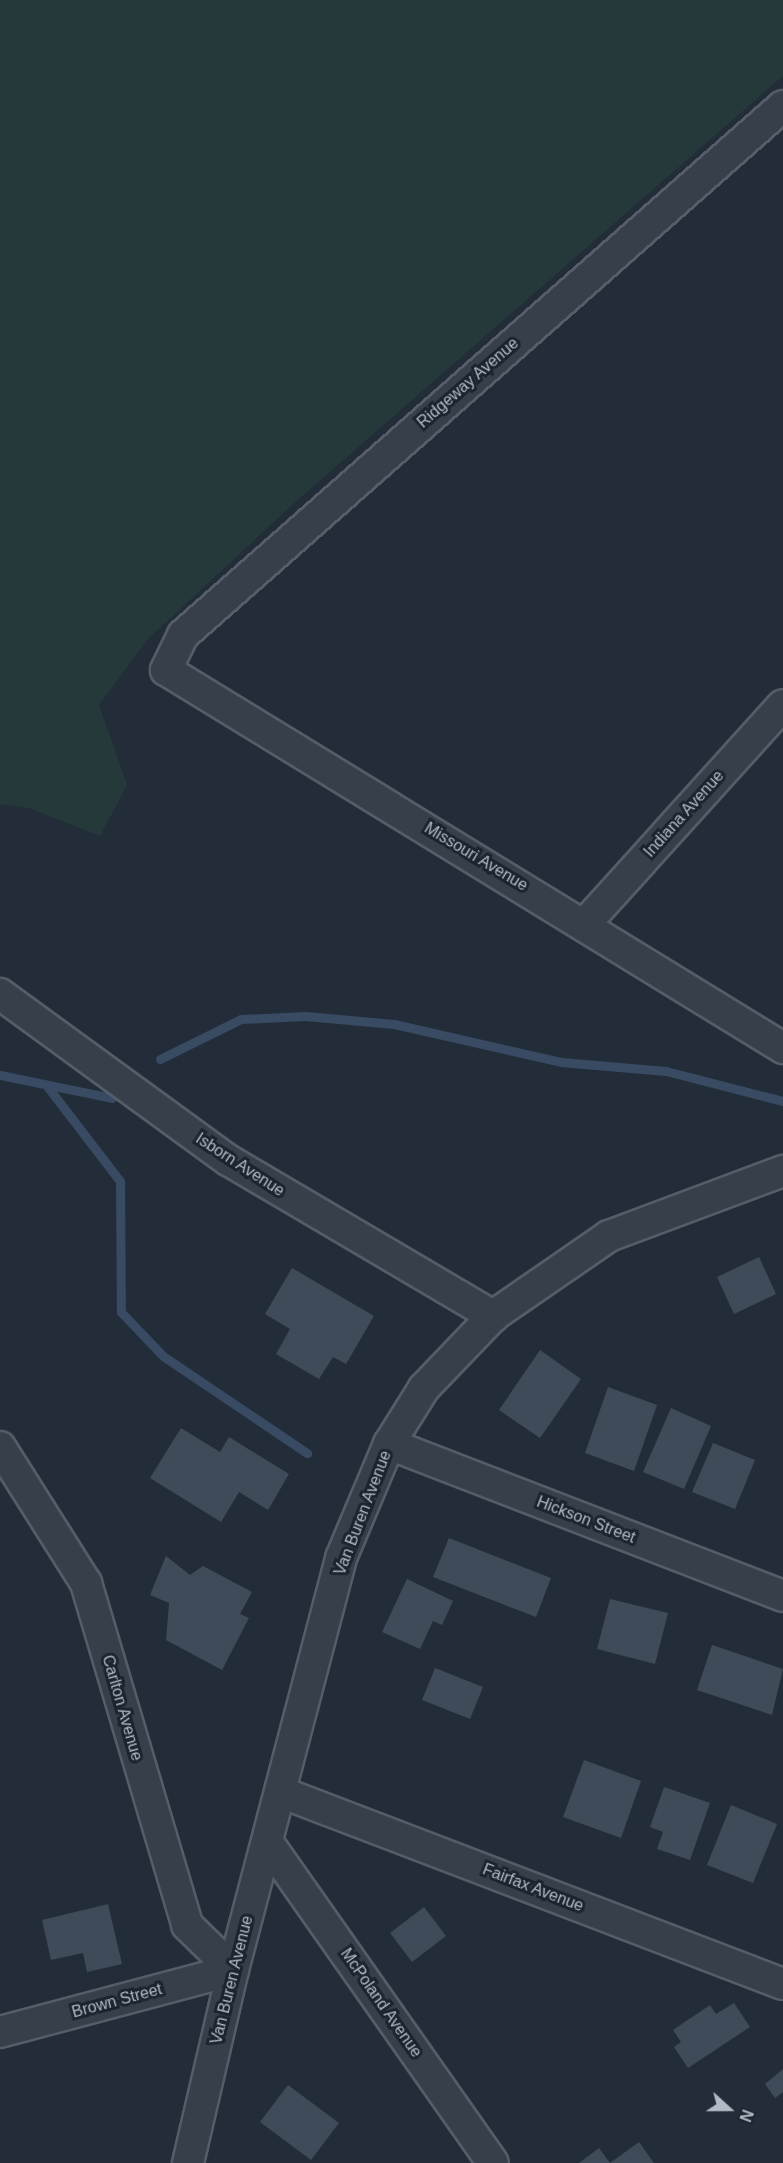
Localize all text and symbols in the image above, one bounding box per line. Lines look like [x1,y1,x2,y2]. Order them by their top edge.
street label: Ridgeway Avenue [413,334,523,432]
street label: Indiana Avenue [640,766,728,862]
street label: Missouri Avenue [420,818,532,896]
street label: Isborn Avenue [192,1129,288,1201]
street label: Van Buren Avenue [330,1448,396,1578]
street label: Hickson Street [534,1492,638,1548]
street label: Carlton Avenue [98,1652,146,1764]
street label: Fairfax Avenue [479,1860,587,1916]
street label: Van Buren Avenue [207,1913,257,2047]
street label: McPoland Avenue [336,1944,426,2062]
street label: Brown Street [70,1980,164,2022]
north arrow [699,2079,759,2139]
text: N [736,2107,756,2124]

